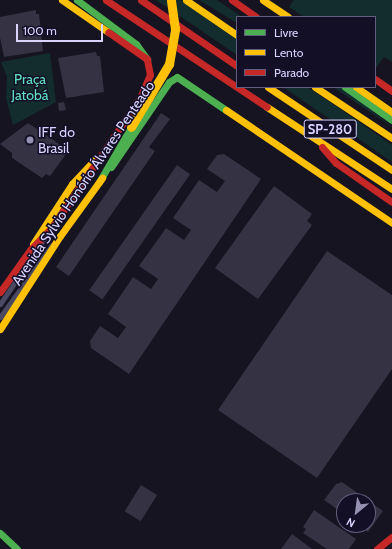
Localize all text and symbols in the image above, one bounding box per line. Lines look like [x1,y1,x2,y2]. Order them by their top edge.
scale bar [18,16,105,42]
legend [236,16,376,88]
text: 100 m [23,23,57,38]
text: Livre [274,25,298,40]
text: Lento [274,45,303,60]
text: Parado [274,65,309,80]
park label: Praça Jatobá [12,71,48,104]
street label: Avenida Sylvio Honório Álvares Penteado [8,78,158,288]
road number: SP-280 [303,118,357,140]
place label: IFF do Brasil [38,124,75,156]
marker: IFF do Brasil [25,135,35,145]
north arrow [336,493,376,533]
text: N [344,515,357,531]

